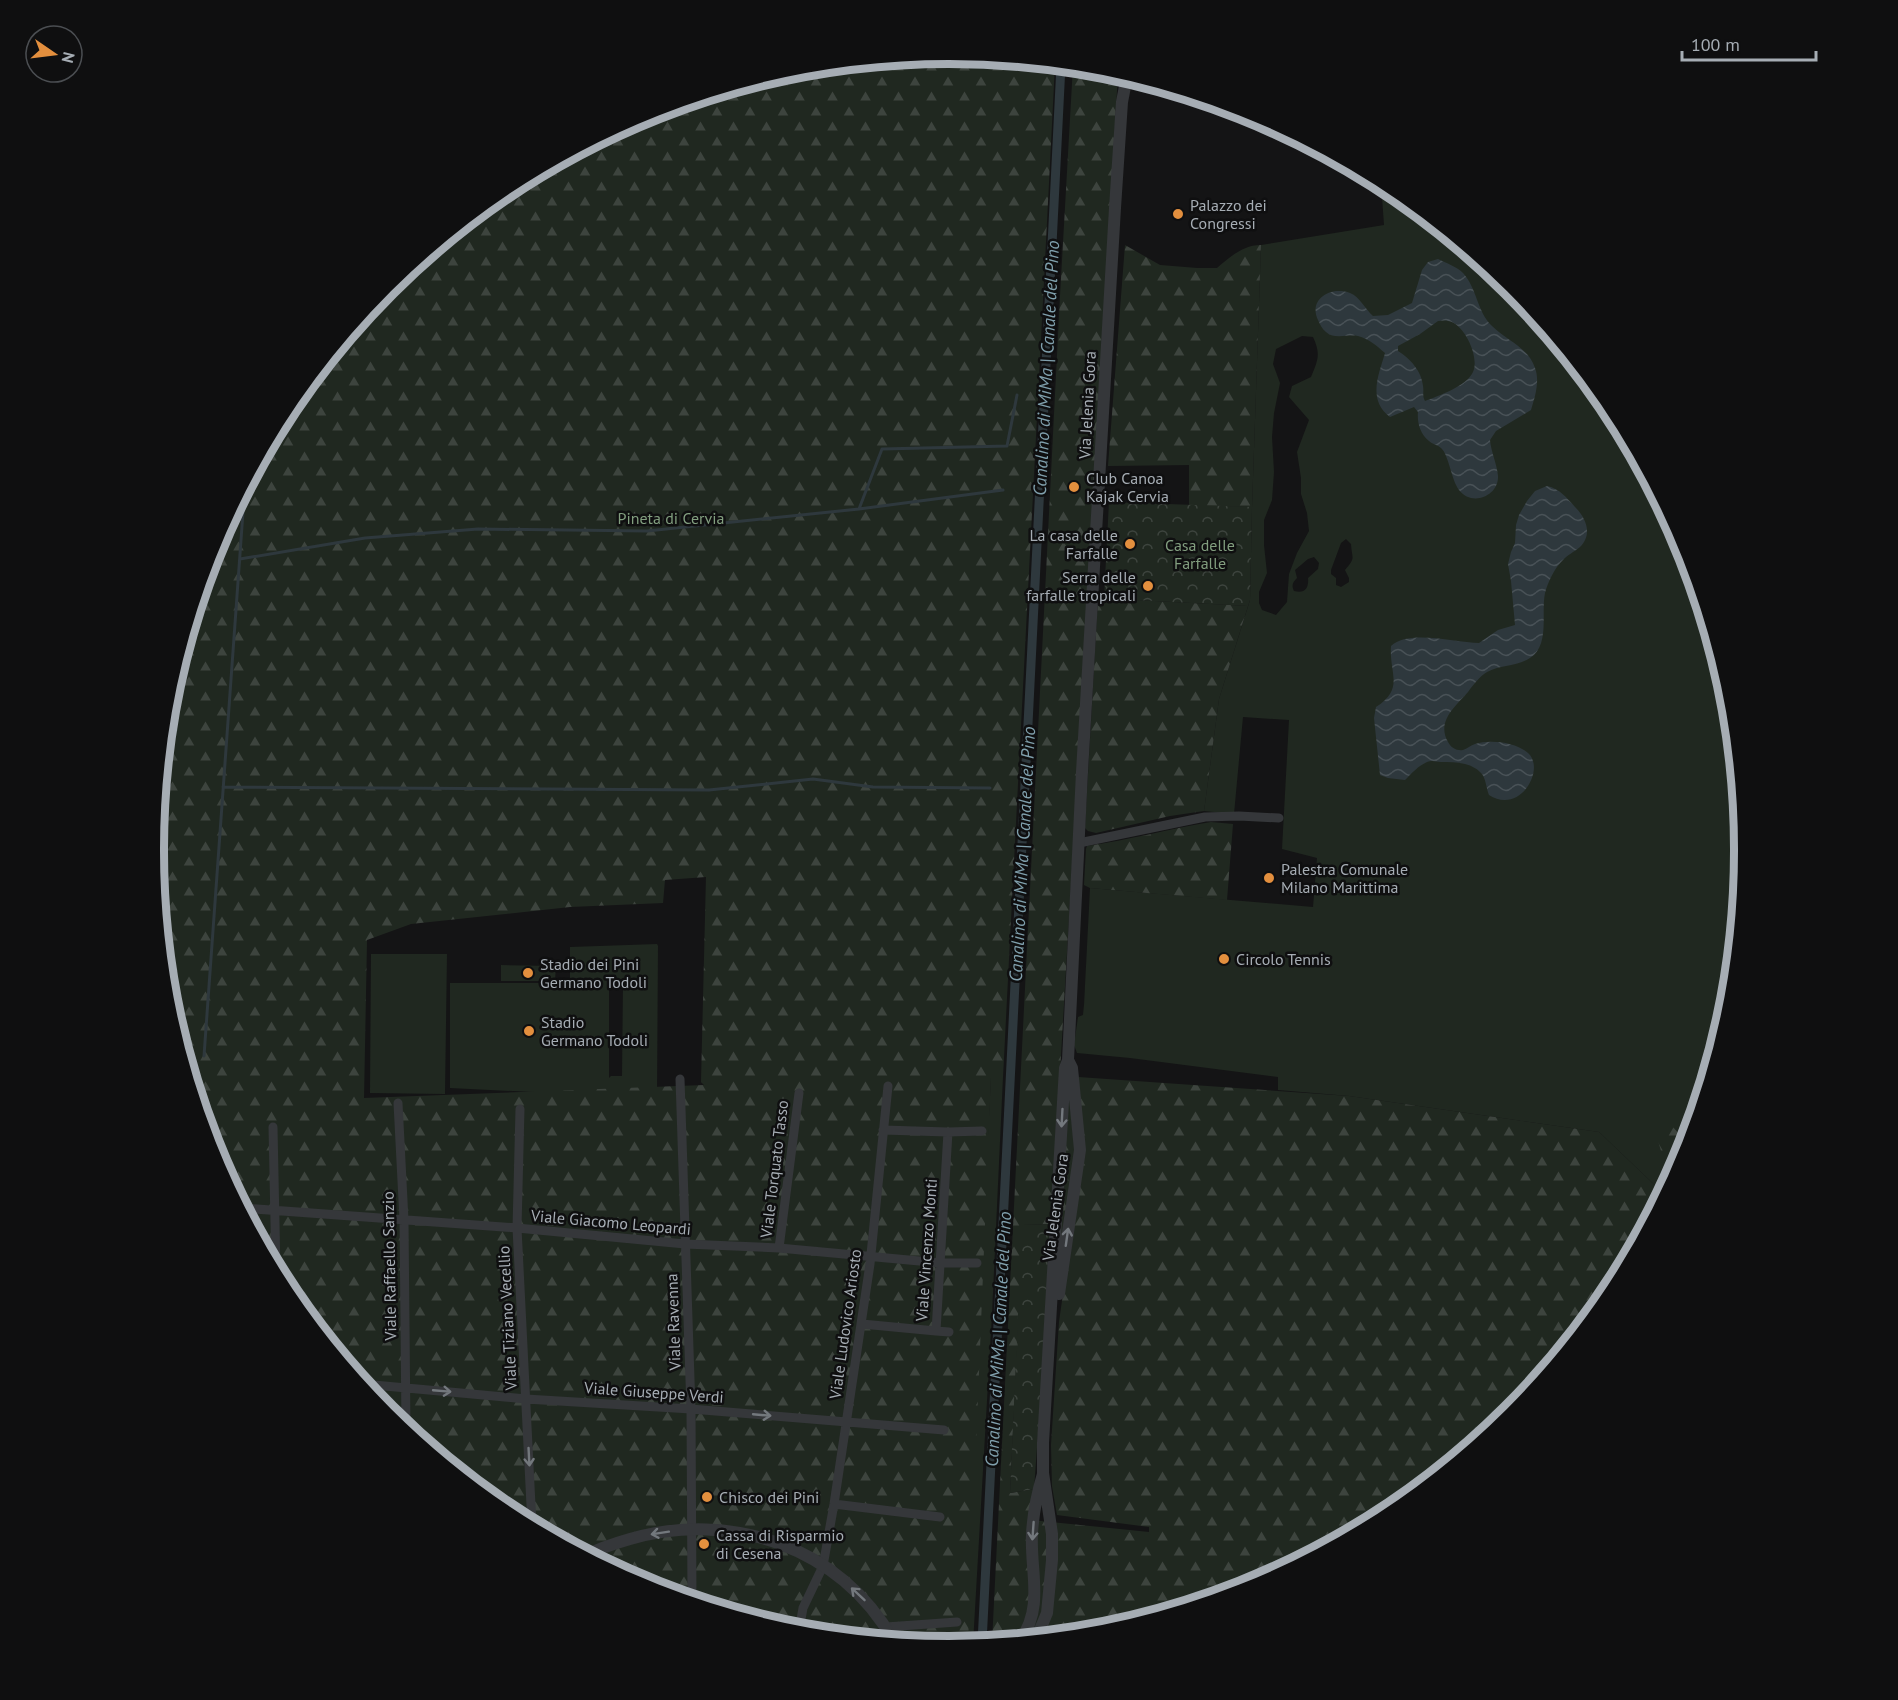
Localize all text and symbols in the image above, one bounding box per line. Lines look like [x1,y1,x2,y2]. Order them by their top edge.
north arrow [24,24,84,84]
scale bar [1682,24,1816,62]
text: 100 m [1691,33,1740,56]
text: N [58,50,80,65]
place label: Palazzo dei Congressi [1190,195,1267,233]
marker: Palazzo dei Congressi [1171,207,1185,221]
water label: Canalino di MiMa | Canale del Pino [1028,240,1064,496]
street label: Via Jelenia Gora [1074,350,1100,461]
place label: Club Canoa Kajak Cervia [1086,468,1169,506]
marker: Club Canoa Kajak Cervia [1067,480,1081,494]
park label: Pineta di Cervia [618,508,725,528]
place label: La casa delle Farfalle [1030,525,1118,563]
park label: Casa delle Farfalle [1165,535,1235,573]
marker: La casa delle Farfalle [1123,537,1137,551]
place label: Serra delle farfalle tropicali [1026,567,1136,605]
marker: Serra delle farfalle tropicali [1141,579,1155,593]
water label: Canalino di MiMa | Canale del Pino [1004,726,1040,982]
place label: Palestra Comunale Milano Marittima [1281,859,1408,897]
marker: Palestra Comunale Milano Marittima [1262,871,1276,885]
place label: Circolo Tennis [1236,949,1331,969]
marker: Circolo Tennis [1217,952,1231,966]
place label: Stadio dei Pini Germano Todoli [540,954,647,992]
marker: Stadio dei Pini Germano Todoli [521,966,535,980]
place label: Stadio Germano Todoli [541,1012,648,1050]
marker: Stadio Germano Todoli [522,1024,536,1038]
street label: Viale Torquato Tasso [756,1099,792,1240]
one-way arrow [1056,1107,1067,1127]
street label: Via Jelenia Gora [1037,1152,1072,1263]
street label: Viale Vincenzo Monti [911,1178,941,1323]
street label: Viale Raffaello Sanzio [378,1191,400,1342]
street label: Viale Giacomo Leopardi [529,1205,692,1239]
water label: Canalino di MiMa | Canale del Pino [980,1211,1016,1467]
one-way arrow [1062,1228,1073,1248]
street label: Viale Tiziano Vecellio [493,1245,521,1392]
street label: Viale Ludovico Ariosto [824,1248,865,1401]
street label: Viale Ravenna [661,1273,685,1372]
street label: Viale Giuseppe Verdi [583,1377,724,1407]
one-way arrow [431,1386,451,1397]
one-way arrow [751,1410,771,1421]
one-way arrow [523,1447,535,1467]
place label: Chisco dei Pini [719,1487,819,1507]
marker: Chisco dei Pini [700,1490,714,1504]
one-way arrow [1027,1520,1038,1540]
place label: Cassa di Risparmio di Cesena [716,1525,844,1563]
one-way arrow [650,1528,670,1539]
marker: Cassa di Risparmio di Cesena [697,1537,711,1551]
one-way arrow [850,1587,865,1601]

